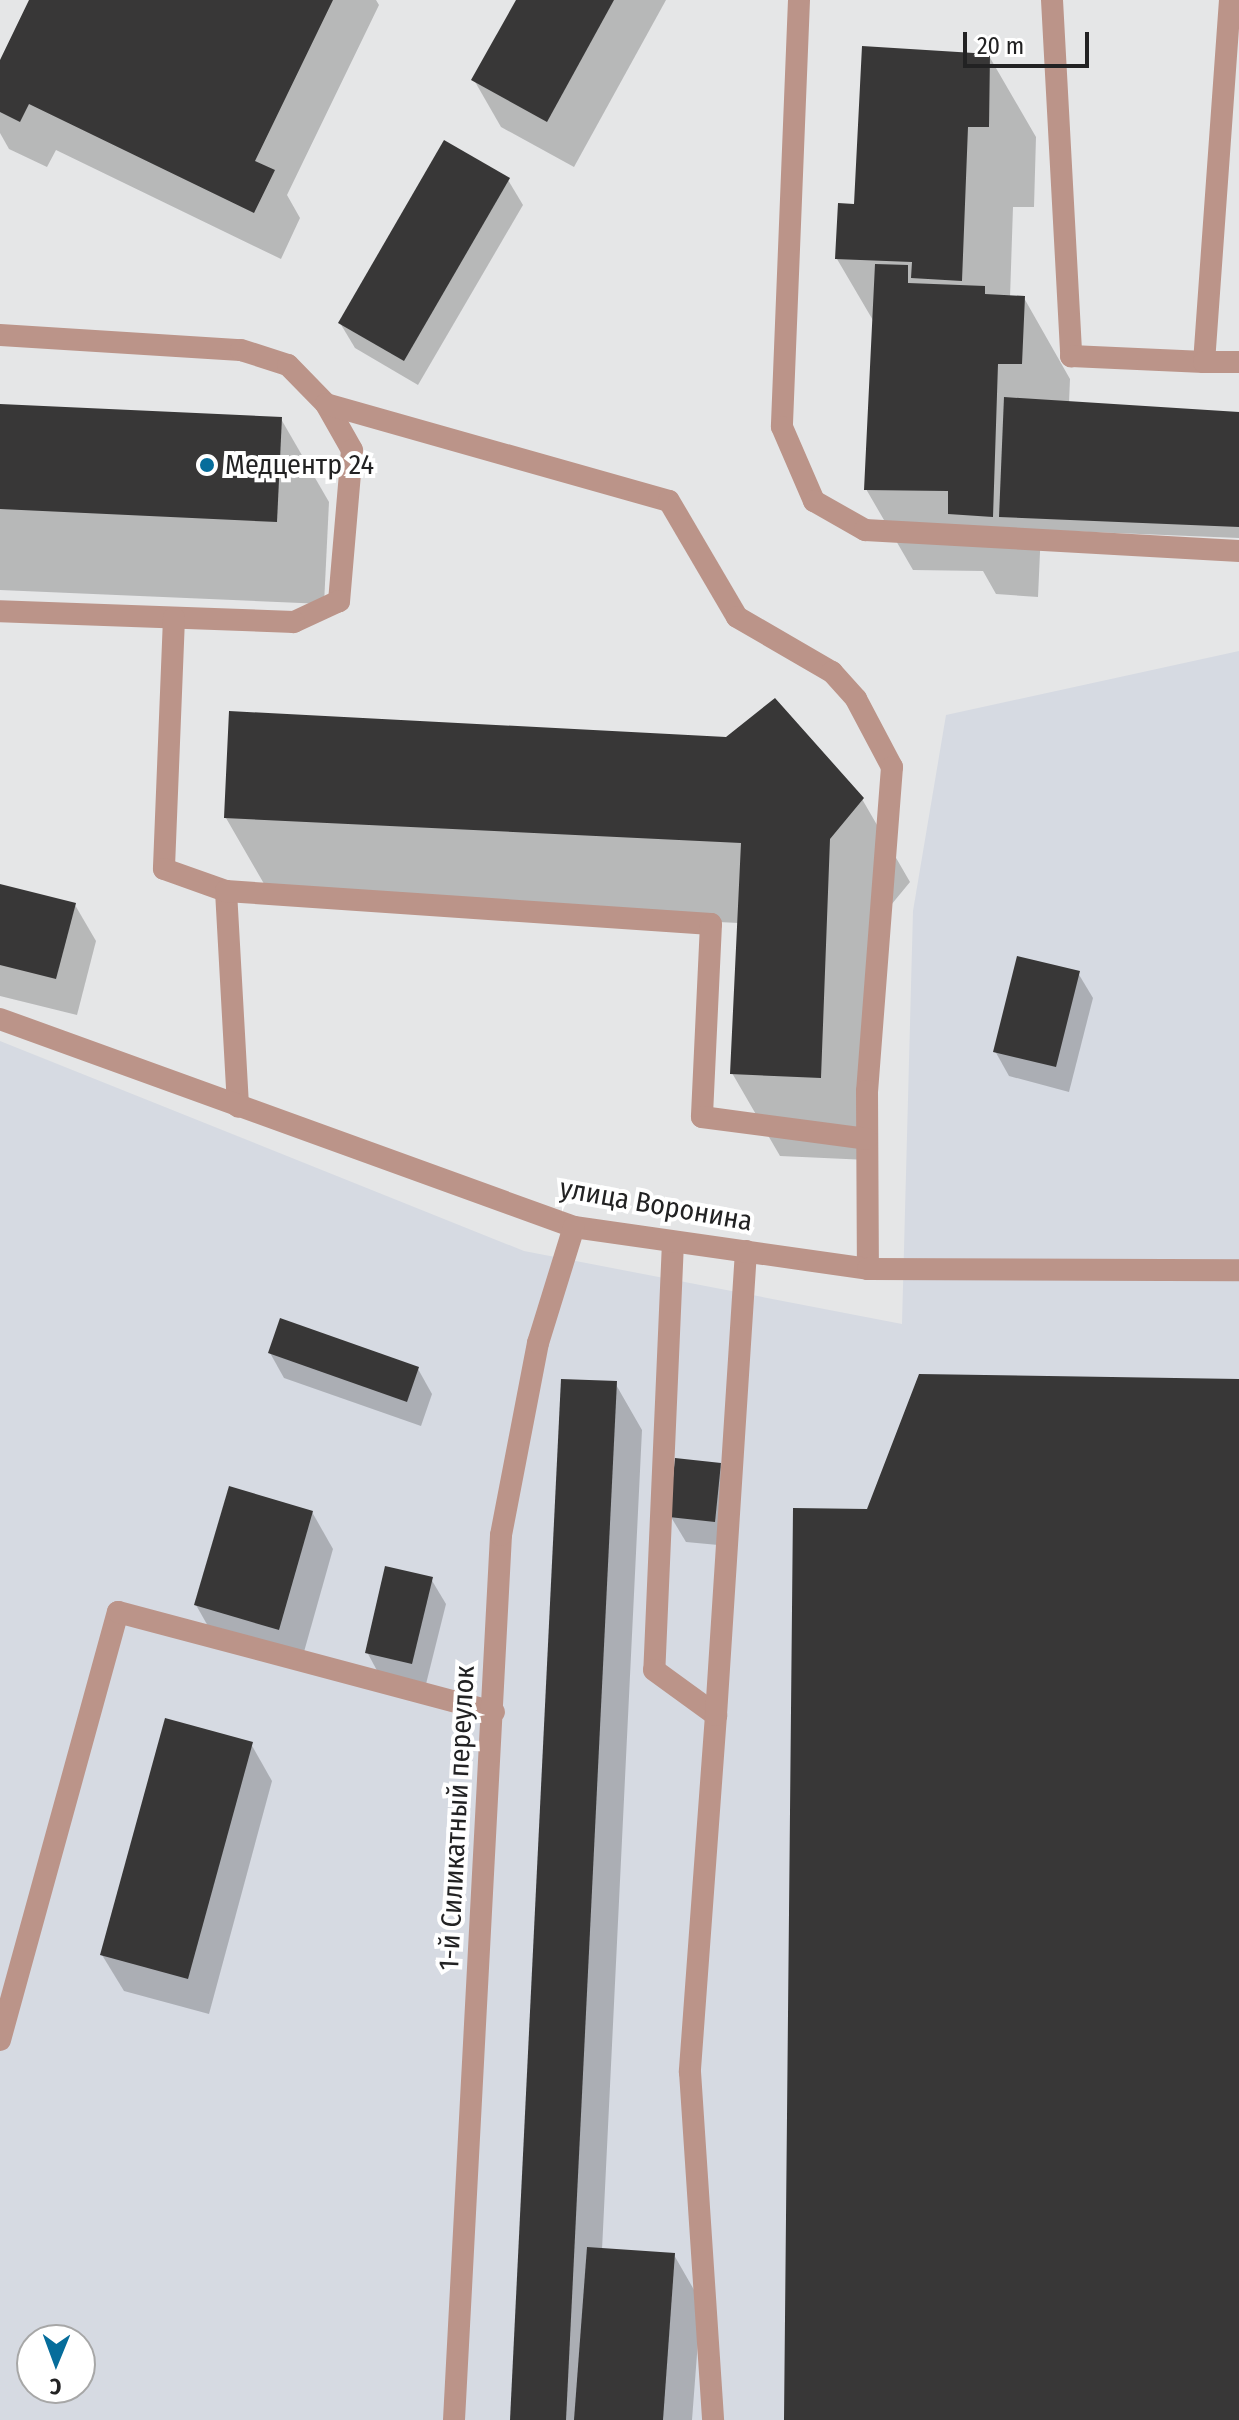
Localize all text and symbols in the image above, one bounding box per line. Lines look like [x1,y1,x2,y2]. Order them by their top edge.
scale bar [967,16,1093,66]
text: 20 m [977,32,1024,60]
place label: Медцентр 24 [225,448,374,482]
marker: Медцентр 24 [196,454,218,476]
street label: улица Воронина [557,1172,755,1238]
street label: 1-й Силикатный переулок [432,1665,482,1971]
north arrow [16,2324,96,2404]
text: С [50,2373,62,2400]

